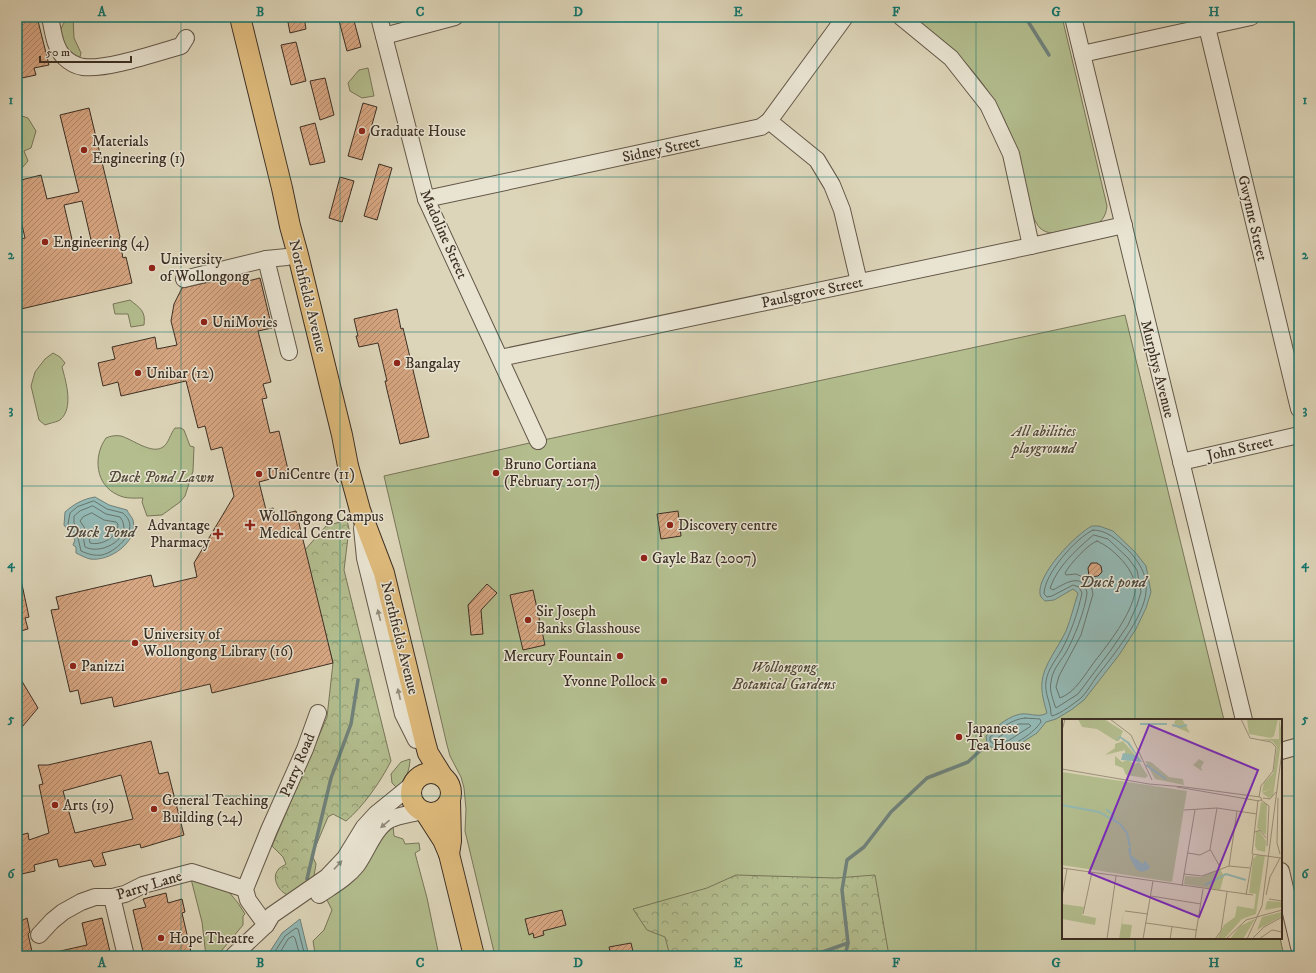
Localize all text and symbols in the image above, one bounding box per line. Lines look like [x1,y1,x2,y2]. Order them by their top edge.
text: A [97,4,107,20]
text: B [256,4,264,20]
text: C [416,4,425,20]
text: D [573,4,583,20]
text: E [733,4,743,20]
text: F [892,4,901,20]
text: G [1051,4,1061,20]
text: H [1209,4,1220,20]
scale bar [40,38,131,64]
text: 50 m [46,45,70,60]
text: 1 [9,92,14,108]
text: 1 [1303,92,1308,108]
place label: Graduate House [370,122,466,141]
marker: Graduate House [357,126,367,136]
place label: Materials Engineering (1) [92,132,185,168]
street label: Sidney Street [620,132,702,167]
marker: Materials Engineering (1) [79,145,89,155]
street label: Gwynne Street [1233,173,1272,263]
street label: Madoline Street [415,187,472,282]
place label: Engineering (4) [53,233,149,252]
marker: Engineering (4) [40,237,50,247]
street label: Northfields Avenue [284,238,331,355]
text: 2 [8,247,15,263]
text: 2 [1302,247,1309,263]
place label: University of Wollongong [160,250,250,286]
marker: University of Wollongong [147,263,157,273]
street label: Paulsgrove Street [760,272,865,313]
place label: UniMovies [212,313,277,332]
marker: UniMovies [199,317,209,327]
street label: Murphys Avenue [1136,318,1179,420]
place label: Bangalay [405,354,461,373]
marker: Bangalay [392,358,402,368]
place label: Unibar (12) [146,364,214,383]
marker: Unibar (12) [133,368,143,378]
text: 3 [9,402,14,418]
text: 3 [1303,402,1308,418]
park label: All abilities playground [1010,422,1078,458]
street label: John Street [1203,432,1275,466]
place label: Bruno Cortiana (February 2017) [504,455,600,491]
place label: UniCentre (11) [267,465,355,484]
park label: Duck Pond Lawn [108,468,215,487]
marker: Bruno Cortiana (February 2017) [491,468,501,478]
marker: UniCentre (11) [254,469,264,479]
place label: Wollongong Campus Medical Centre [258,507,384,543]
place label: Advantage Pharmacy [148,516,211,552]
place label: Discovery centre [678,516,778,535]
marker: Wollongong Campus Medical Centre [244,519,256,531]
marker: Discovery centre [665,520,675,530]
water label: Duck Pond [64,522,138,542]
marker: Advantage Pharmacy [213,529,223,539]
place label: Gayle Baz (2007) [652,549,757,568]
marker: Gayle Baz (2007) [639,553,649,563]
text: 4 [6,556,15,573]
text: 4 [1300,556,1309,573]
water label: Duck pond [1080,572,1149,592]
street label: Northfields Avenue [376,580,423,697]
place label: Sir Joseph Banks Glasshouse [536,602,640,638]
one-way arrow [376,609,382,621]
marker: Sir Joseph Banks Glasshouse [523,615,533,625]
place label: University of Wollongong Library (16) [142,625,293,661]
marker: University of Wollongong Library (16) [130,638,140,648]
place label: Mercury Fountain [503,647,612,666]
marker: Mercury Fountain [615,651,625,661]
place label: Panizzi [81,657,125,676]
park label: Wollongong Botanical Gardens [731,658,836,694]
marker: Panizzi [68,661,78,671]
place label: Yvonne Pollock [563,672,657,691]
marker: Yvonne Pollock [659,676,669,686]
one-way arrow [395,688,401,701]
text: 5 [7,711,15,727]
text: 5 [1301,711,1309,727]
place label: Japanese Tea House [965,719,1031,755]
inset map [1062,719,1282,939]
street label: Parry Road [276,730,320,800]
marker: Japanese Tea House [954,732,964,742]
place label: General Teaching Building (24) [162,791,269,827]
place label: Arts (19) [63,796,114,815]
marker: Arts (19) [50,800,60,810]
marker: General Teaching Building (24) [149,804,159,814]
one-way arrow [380,820,391,828]
one-way arrow [334,860,343,870]
text: 6 [8,866,16,882]
street label: Parry Lane [114,866,184,904]
text: 6 [1302,866,1310,882]
place label: Hope Theatre [169,929,254,948]
marker: Hope Theatre [156,933,166,943]
text: A [97,955,107,971]
text: B [256,955,264,971]
text: C [416,955,425,971]
text: D [573,955,583,971]
text: E [733,955,743,971]
text: F [892,955,901,971]
text: G [1051,955,1061,971]
text: H [1209,955,1220,971]

